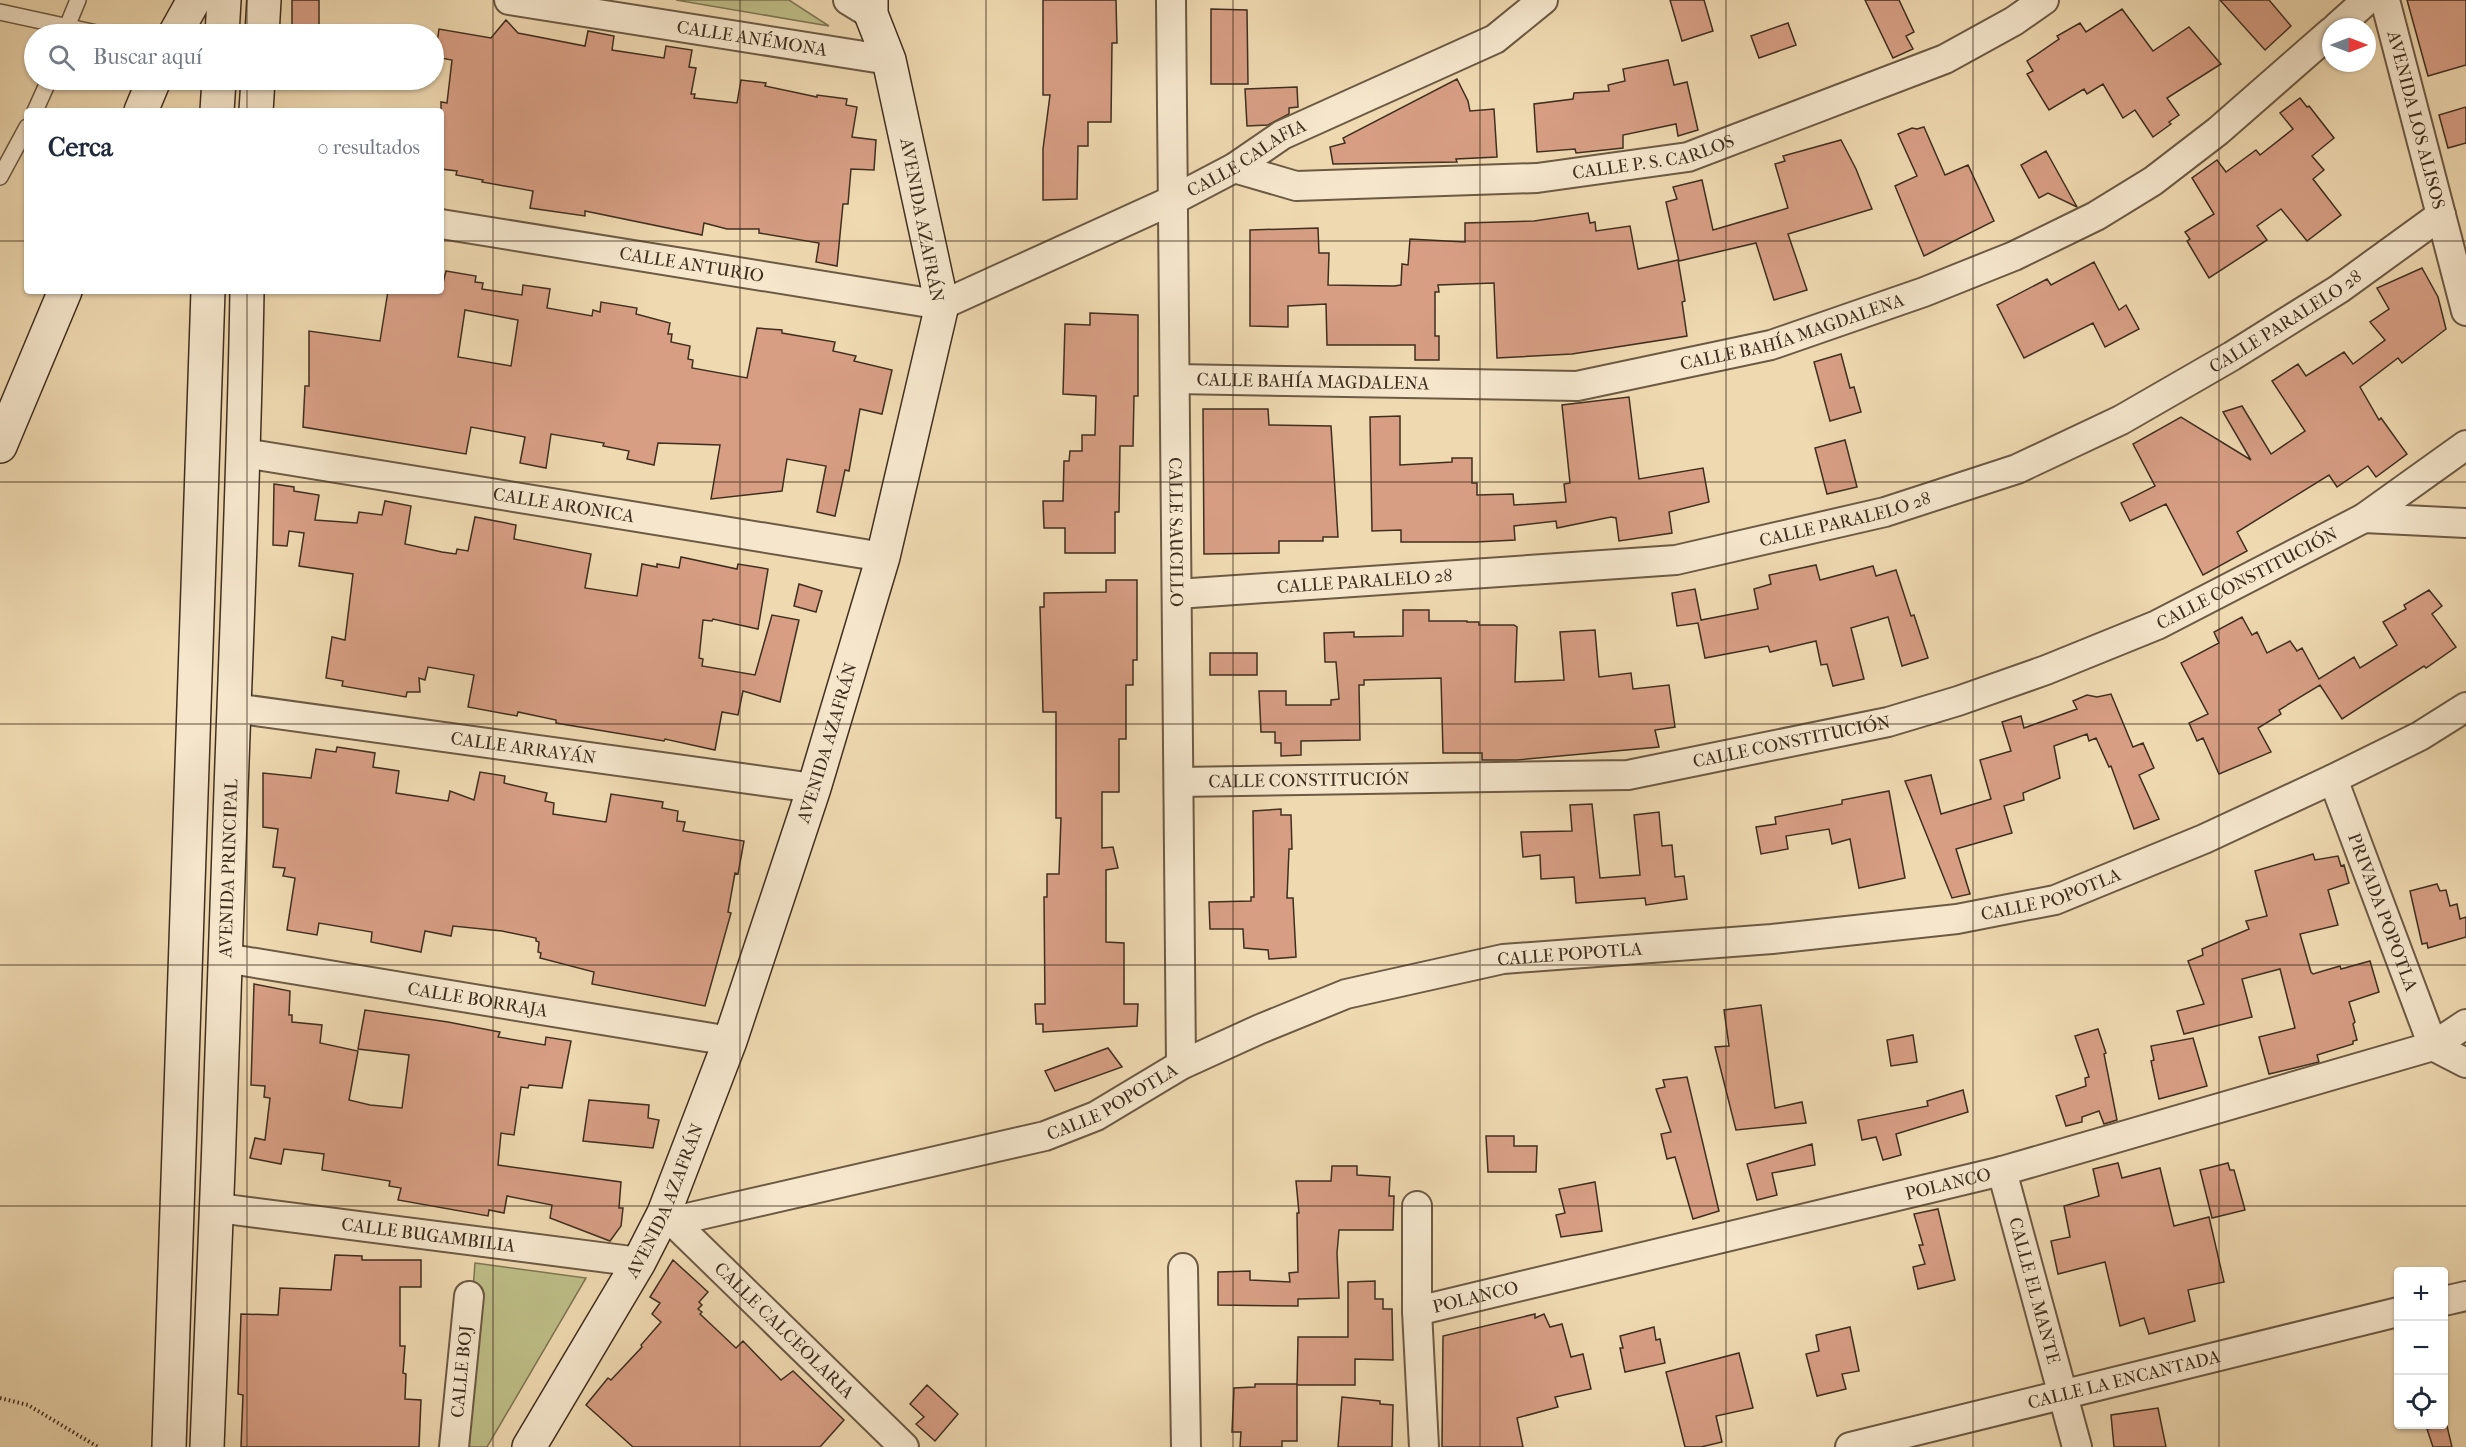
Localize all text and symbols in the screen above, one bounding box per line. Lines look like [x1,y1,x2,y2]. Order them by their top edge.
street label: CALLE ANÉMONA [675,17,829,61]
north arrow [2322,18,2376,72]
search box [24,24,444,90]
street label: AVENIDA LOS ALISOS [2382,28,2449,212]
icon: search [45,41,78,74]
text: Buscar aquí [93,44,202,70]
street label: CALLE CALAFIA [1183,115,1310,202]
street label: CALLE P. S. CARLOS [1571,130,1737,184]
text: Cerca [48,132,113,163]
street label: AVENIDA AZAFRÁN [895,135,949,304]
text: 0 resultados [317,136,420,159]
street label: CALLE ANTURIO [618,243,765,287]
street label: CALLE PARALELO 28 [2206,266,2366,378]
street label: CALLE BAHÍA MAGDALENA [1678,290,1907,375]
street label: CALLE BAHÍA MAGDALENA [1196,369,1430,394]
street label: CALLE SAUCILLO [1164,457,1187,607]
street label: CALLE ARONICA [492,484,636,527]
street label: CALLE PARALELO 28 [1757,488,1933,552]
street label: CALLE CONSTITUCIÓN [2153,523,2342,634]
street label: CALLE PARALELO 28 [1276,565,1453,598]
street label: AVENIDA AZAFRÁN [793,660,862,827]
street label: CALLE CONSTITUCIÓN [1691,712,1893,773]
street label: CALLE ARRAYÁN [449,728,597,769]
street label: CALLE CONSTITUCIÓN [1208,767,1410,793]
street label: AVENIDA PRINCIPAL [215,778,242,959]
street label: PRIVADA POPOTLA [2343,830,2422,994]
street label: CALLE POPOTLA [1979,864,2124,925]
street label: CALLE POPOTLA [1497,939,1643,970]
street label: CALLE BORRAJA [406,978,550,1022]
street label: CALLE POPOTLA [1044,1059,1182,1145]
street label: AVENIDA AZAFRÁN [621,1120,708,1283]
street label: POLANCO [1903,1164,1993,1205]
street label: CALLE BUGAMBILIA [340,1214,517,1257]
street label: CALLE EL MANTE [2004,1215,2064,1366]
street label: CALLE CALCEOLARIA [710,1258,858,1404]
map controls [2394,1267,2448,1429]
button: + [2394,1267,2448,1321]
street label: POLANCO [1430,1277,1521,1318]
button: − [2394,1321,2448,1375]
street label: CALLE BOJ [447,1324,477,1419]
street label: CALLE LA ENCANTADA [2026,1346,2223,1414]
button: locate [2394,1375,2448,1429]

